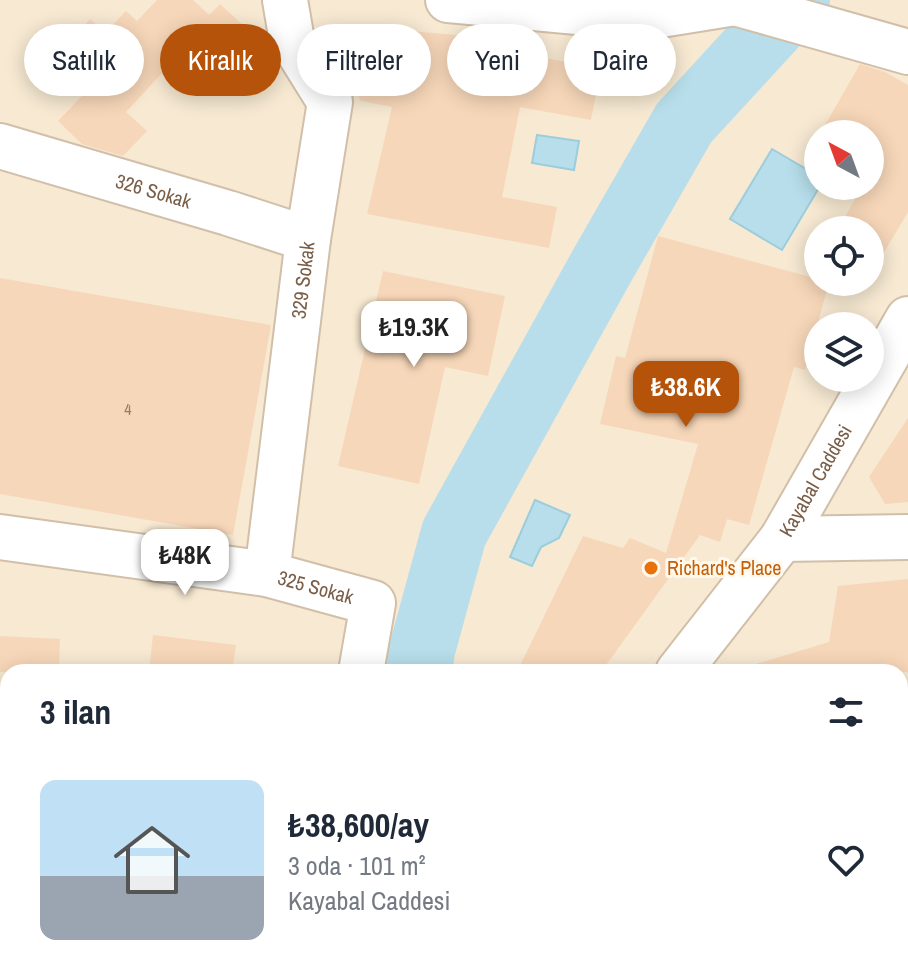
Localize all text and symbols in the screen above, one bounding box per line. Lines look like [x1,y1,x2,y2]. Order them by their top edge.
chip: Satılık [24,24,144,96]
chip: Kiralık [160,24,281,96]
chip: Filtreler [297,24,431,96]
chip: Yeni [447,24,548,96]
chip: Daire [564,24,676,96]
north arrow [804,120,884,200]
map controls [804,120,884,392]
street label: 326 Sokak [113,167,195,215]
button: locate [804,216,884,296]
street label: 329 Sokak [284,239,321,320]
pin: ₺19.3K [349,301,479,369]
text: ₺19.3K [379,309,449,344]
button: layers [804,312,884,392]
pin: ₺38.6K [621,361,751,429]
text: ₺38.6K [651,369,721,404]
house number: 4 [124,398,132,420]
street label: Kayabal Caddesi [772,420,858,541]
pin: ₺48K [138,529,232,597]
text: ₺48K [159,537,211,572]
place label: Richard's Place [667,554,781,581]
marker: Richard's Place [642,559,660,577]
street label: 325 Sokak [275,564,358,610]
text: 3 ilan [40,689,111,735]
icon: filters [824,690,868,734]
text: ₺38,600/ay [288,802,429,848]
icon: home [104,812,200,908]
icon: heart [824,838,868,882]
text: 3 oda · 101 m² [288,848,426,883]
text: Kayabal Caddesi [288,883,450,918]

